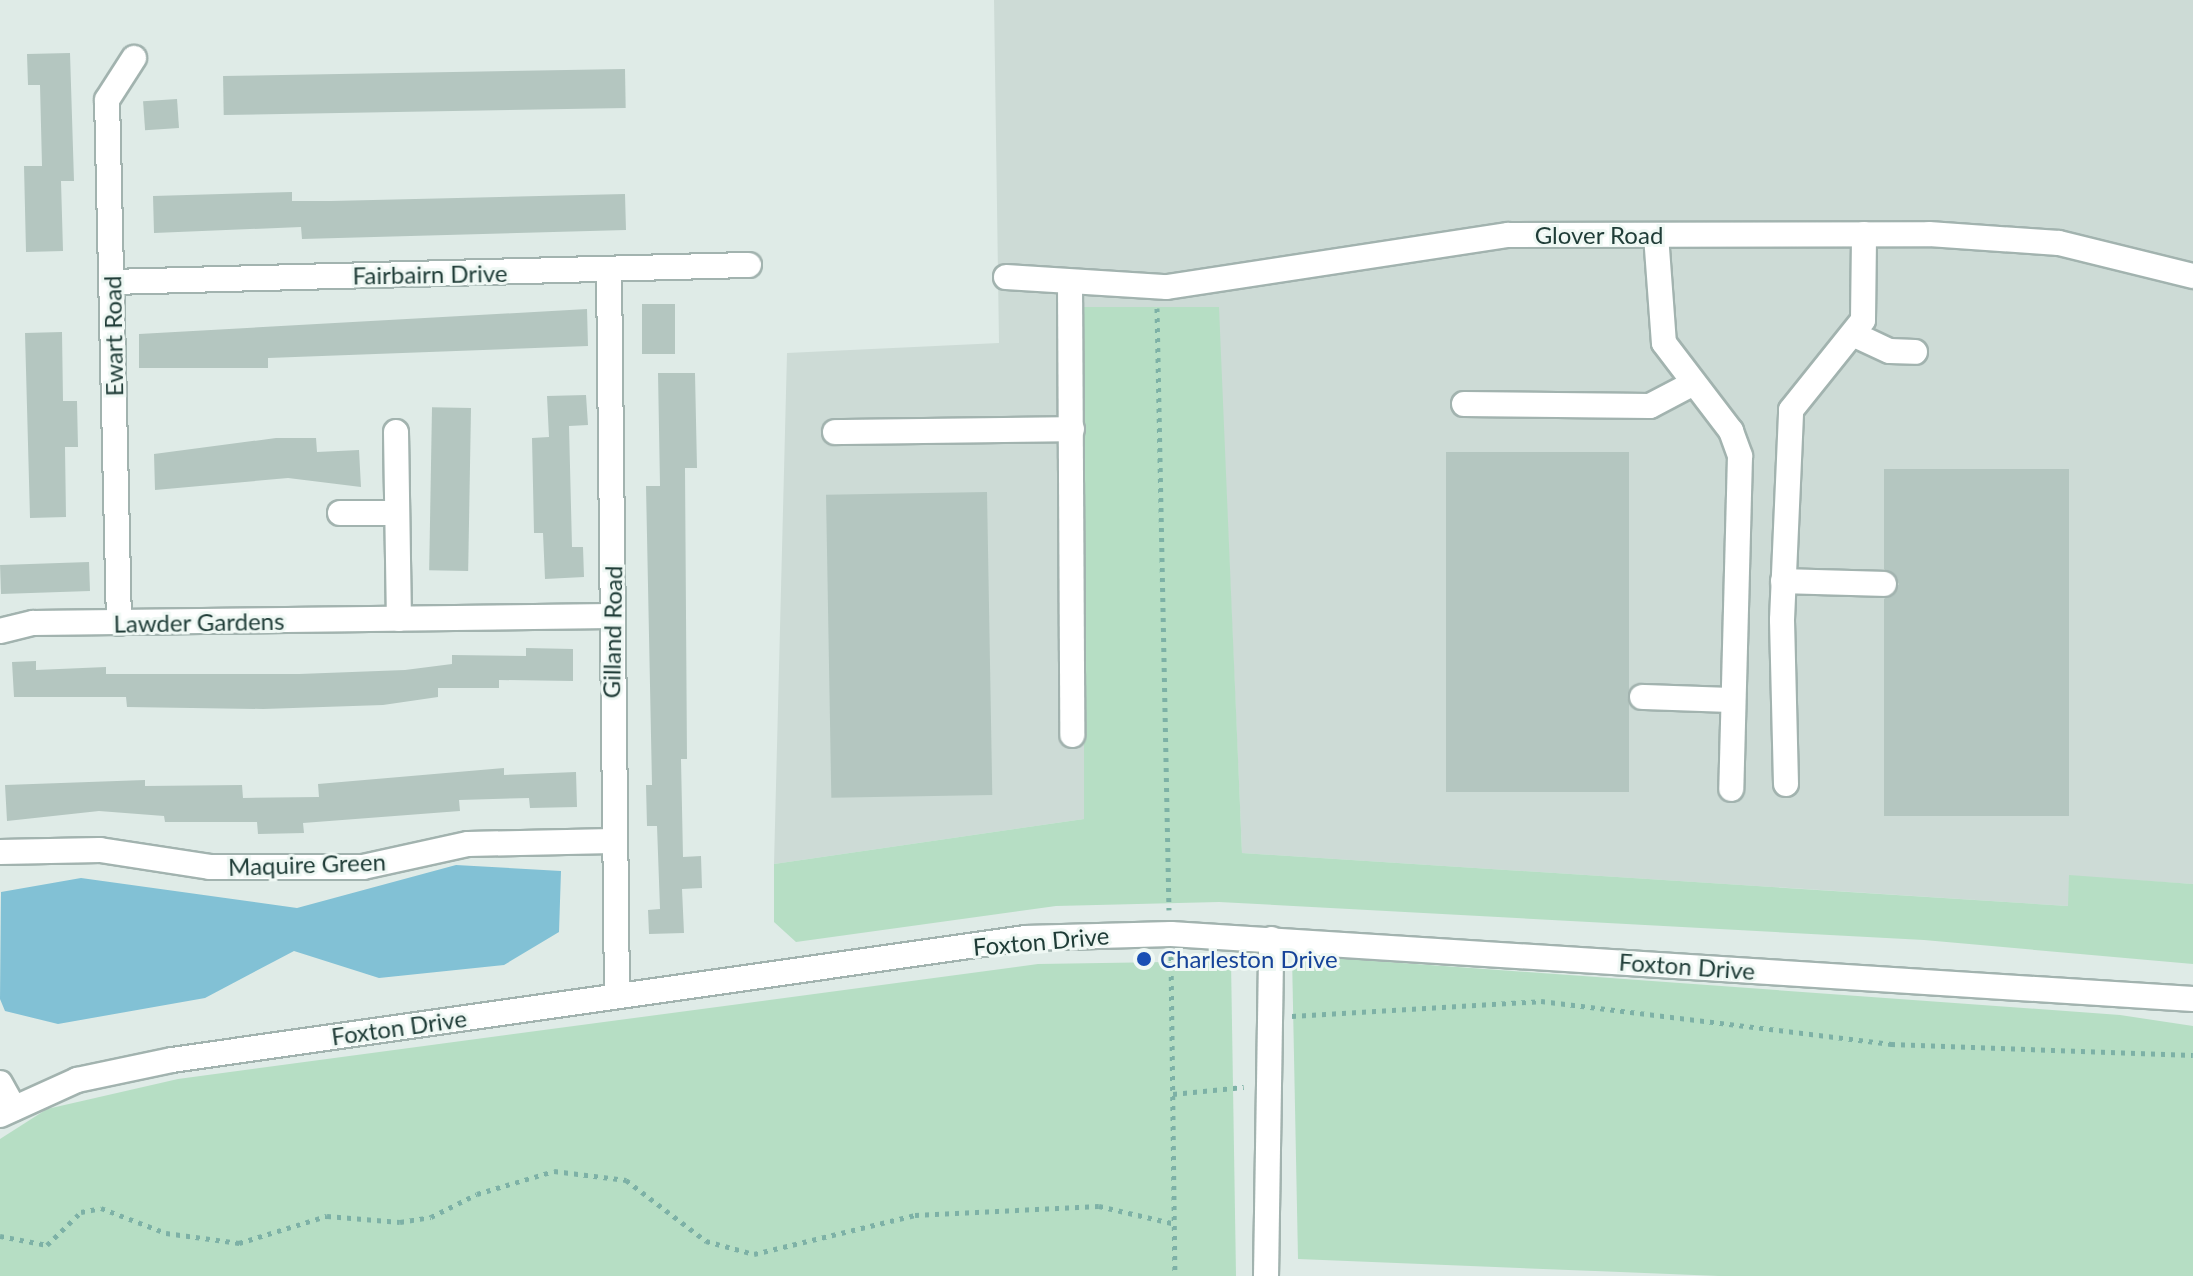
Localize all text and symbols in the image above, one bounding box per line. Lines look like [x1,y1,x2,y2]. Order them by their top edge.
street label: Glover Road [1534,221,1664,249]
street label: Fairbairn Drive [352,258,508,290]
street label: Ewart Road [98,275,128,397]
street label: Gilland Road [596,565,628,699]
street label: Lawder Gardens [113,606,285,638]
street label: Maquire Green [228,847,386,881]
street label: Foxton Drive [972,921,1110,961]
place label: Charleston Drive [1160,945,1338,973]
street label: Foxton Drive [1618,947,1756,985]
marker: Charleston Drive [1135,950,1153,968]
street label: Foxton Drive [329,1003,469,1051]

